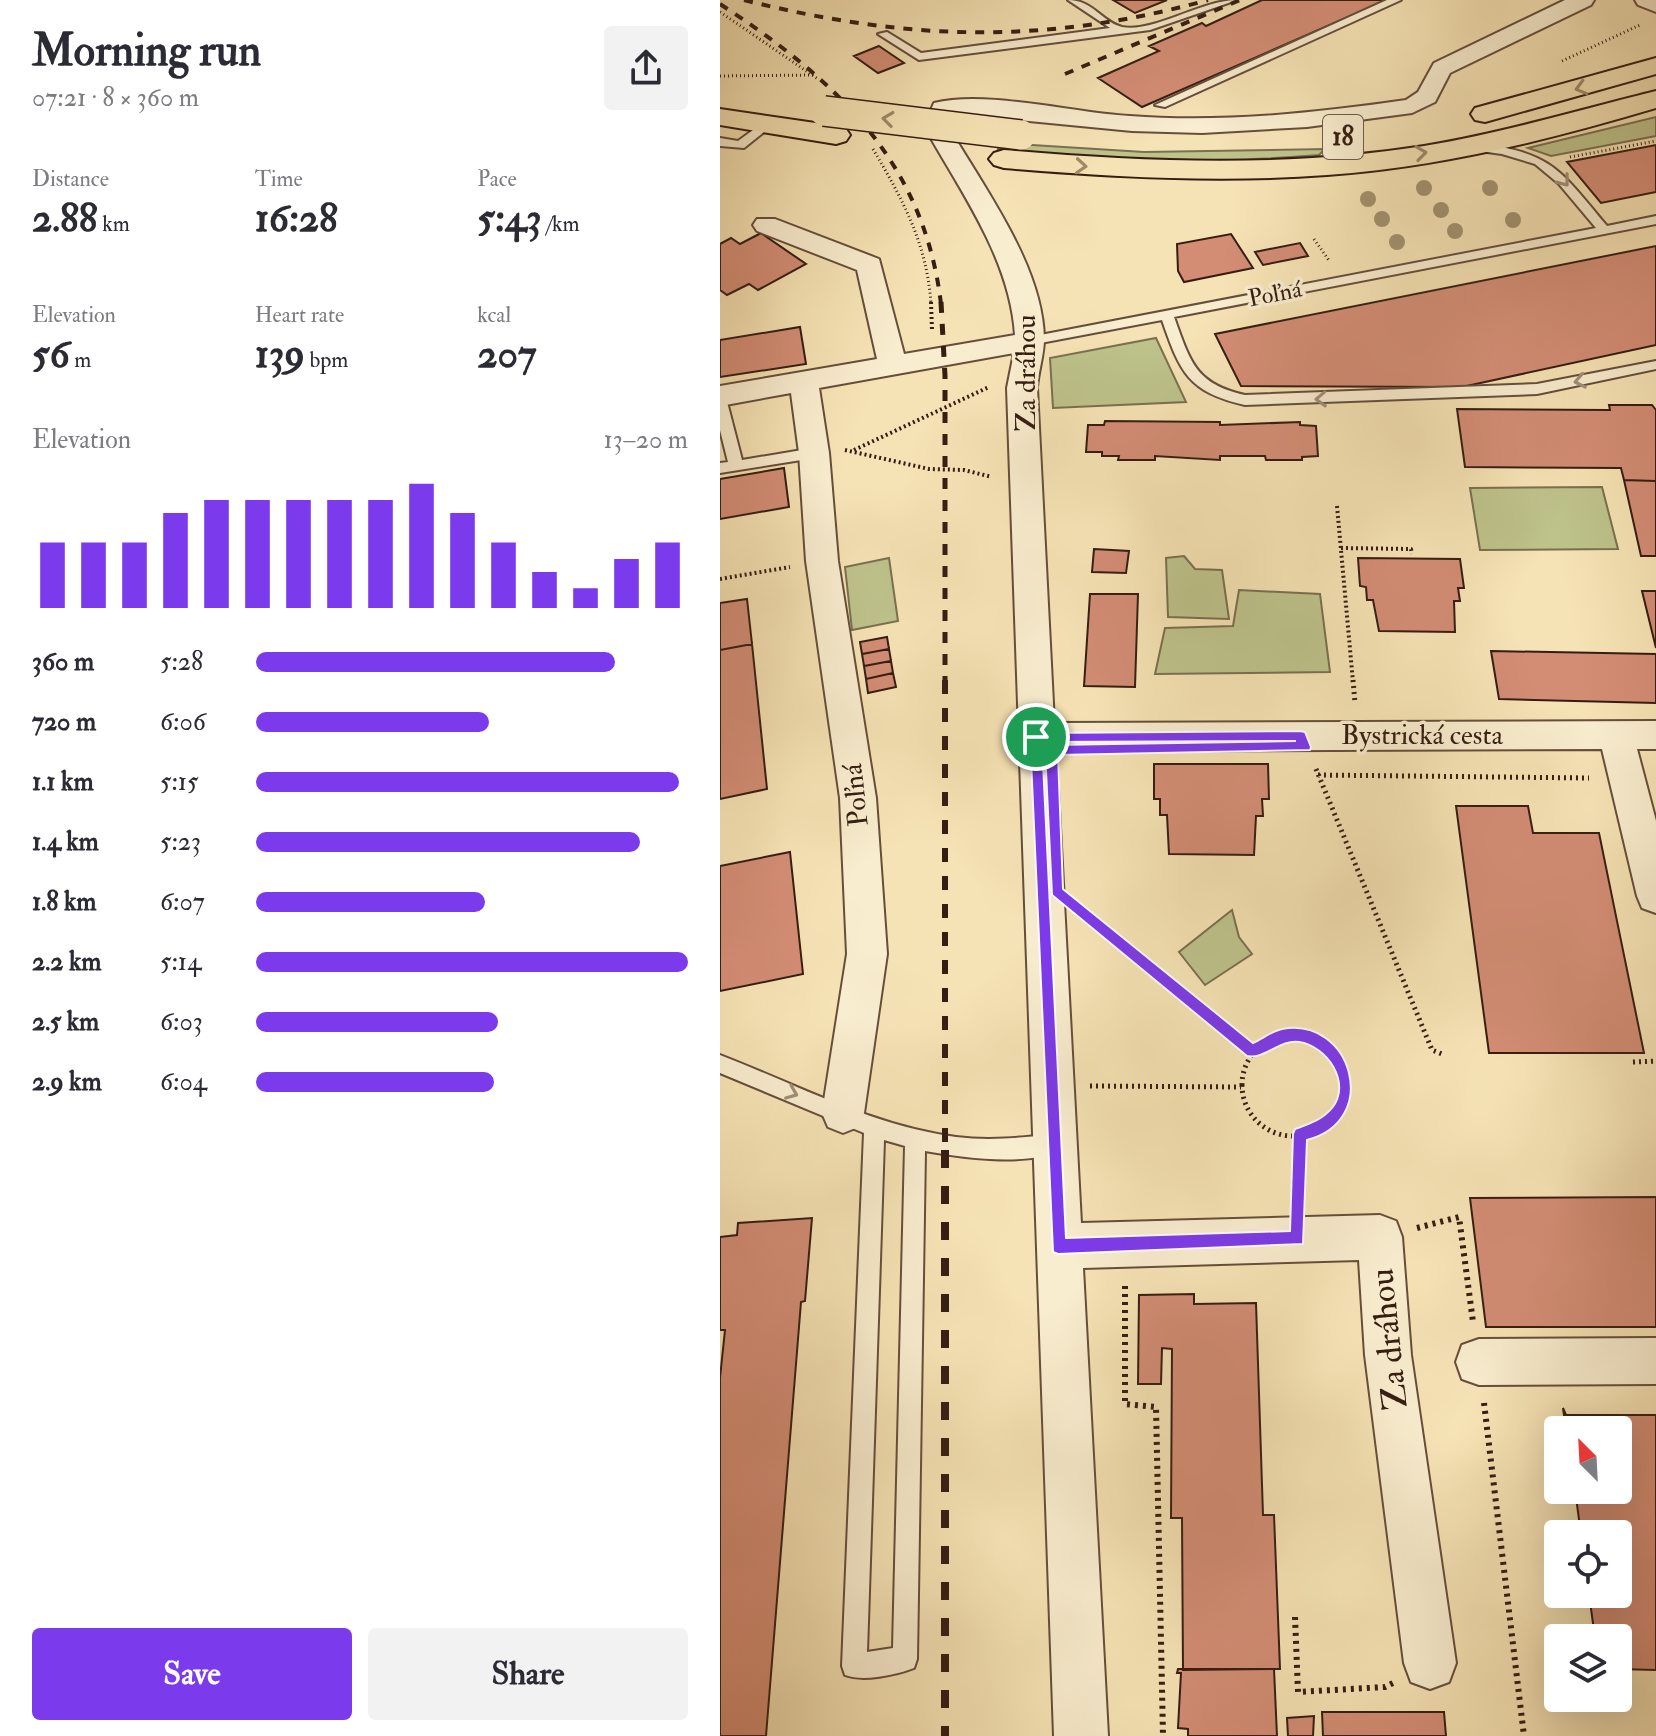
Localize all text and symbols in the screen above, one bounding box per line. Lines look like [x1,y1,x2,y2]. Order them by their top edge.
text: Morning run [32,24,261,79]
button: share [604,26,688,110]
one-way arrow [1575,79,1589,95]
text: 07:21 · 8 × 360 m [32,82,199,114]
one-way arrow [881,110,894,127]
road number: 18 [1323,115,1363,159]
one-way arrow [1414,145,1428,162]
one-way arrow [1075,157,1088,174]
text: Distance [32,165,109,193]
text: Time [255,165,303,193]
text: Pace [477,165,517,193]
one-way arrow [1554,172,1569,186]
text: 2.88 [32,193,98,244]
text: 16:28 [255,193,338,244]
text: 5:43 [477,193,542,244]
text: km [98,210,130,238]
text: /km [542,210,580,238]
street label: Poľná [1246,273,1306,314]
text: Elevation [32,301,116,329]
text: Heart rate [255,301,344,329]
text: kcal [477,301,511,329]
street label: Za dráhou [1009,315,1044,431]
text: 56 [32,329,70,380]
text: 139 [255,329,305,380]
text: 207 [477,329,536,380]
text: m [70,346,91,374]
text: bpm [305,346,348,374]
one-way arrow [1573,372,1587,389]
one-way arrow [1314,390,1327,407]
text: Elevation [32,424,131,456]
text: 13–20 m [603,424,688,456]
text: 360 m [32,646,94,678]
text: 5:28 [160,646,203,678]
pin [1002,703,1070,771]
text: 720 m [32,706,96,738]
text: 6:06 [160,706,206,738]
icon: arrive [1014,715,1058,759]
street label: Bystrická cesta [1341,718,1503,753]
street label: Poľná [835,761,877,828]
text: 1.1 km [32,766,94,798]
text: 5:15 [160,766,199,798]
text: 1.4 km [32,826,99,858]
text: 5:23 [160,826,201,858]
text: 1.8 km [32,886,97,918]
text: 6:07 [160,886,205,918]
text: 2.2 km [32,946,101,978]
text: 5:14 [160,946,201,978]
text: 2.5 km [32,1006,99,1038]
text: 6:03 [160,1006,203,1038]
text: 2.9 km [32,1066,102,1098]
text: 6:04 [160,1066,207,1098]
one-way arrow [784,1083,798,1100]
street label: Za dráhou [1360,1266,1418,1412]
north arrow [1544,1416,1632,1504]
map controls [1544,1416,1632,1712]
button: locate [1544,1520,1632,1608]
button: layers [1544,1624,1632,1712]
button: Save [32,1628,352,1720]
button: Share [368,1628,688,1720]

